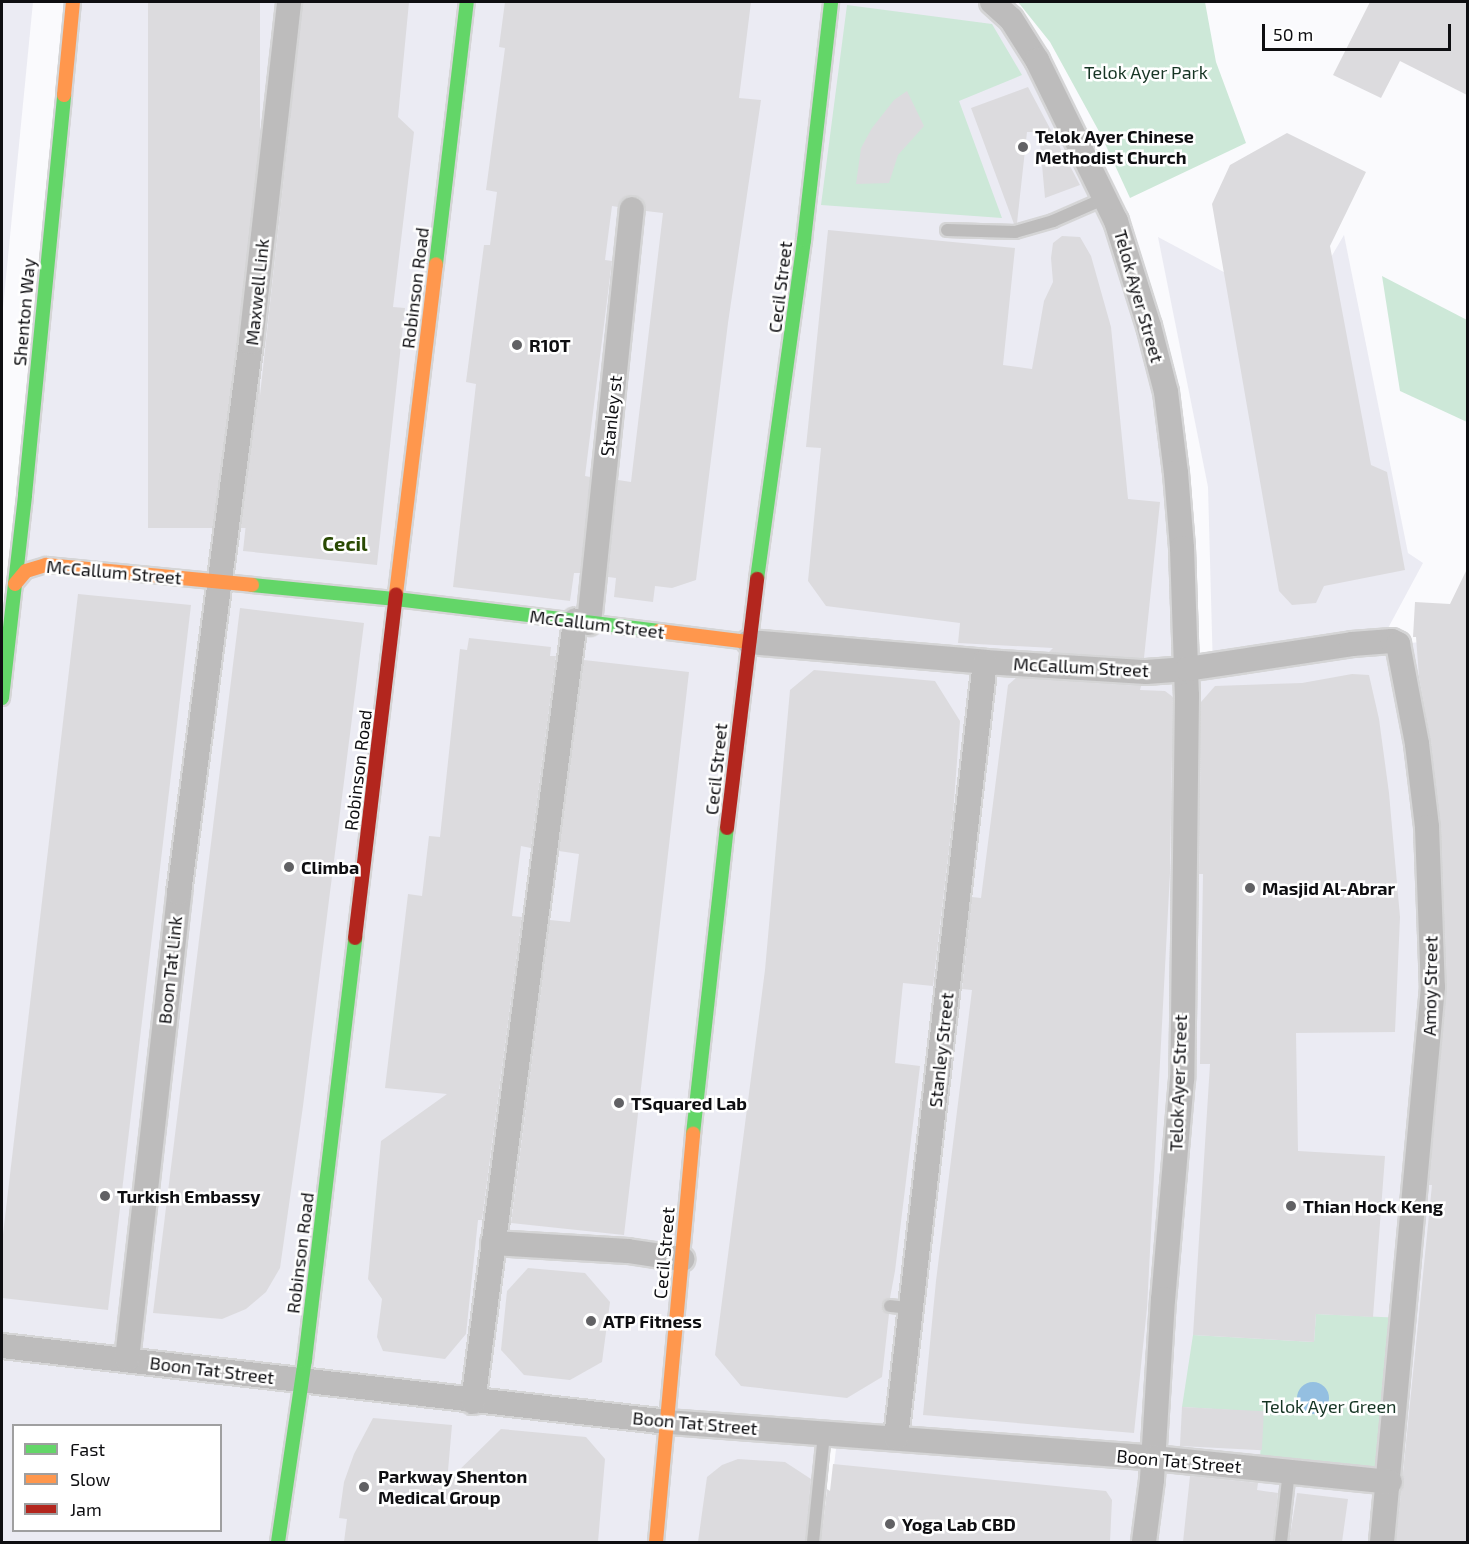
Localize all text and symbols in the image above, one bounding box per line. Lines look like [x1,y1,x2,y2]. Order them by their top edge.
scale bar [1265,12,1454,50]
text: 50 m [1273,23,1313,45]
park label: Telok Ayer Park [1084,61,1208,83]
place label: Telok Ayer Chinese Methodist Church [1035,126,1195,168]
marker: Telok Ayer Chinese Methodist Church [1016,140,1030,154]
street label: Robinson Road [397,226,433,350]
street label: Telok Ayer Street [1110,227,1168,365]
street label: Maxwell Link [241,237,273,347]
street label: Cecil Street [764,240,796,334]
street label: Shenton Way [9,257,39,367]
place label: R10T [529,334,571,356]
marker: R10T [510,338,524,352]
street label: Stanley st [596,374,626,458]
district label: Cecil [322,531,368,555]
street label: McCallum Street [46,555,182,589]
street label: McCallum Street [528,605,666,643]
street label: McCallum Street [1013,653,1149,681]
street label: Robinson Road [340,708,376,832]
street label: Cecil Street [700,722,732,816]
place label: Climba [301,856,359,878]
marker: Climba [282,860,296,874]
place label: Masjid Al-Abrar [1262,877,1396,899]
marker: Masjid Al-Abrar [1243,881,1257,895]
street label: Boon Tat Link [154,915,186,1025]
street label: Amoy Street [1418,936,1442,1036]
street label: Stanley Street [924,991,958,1109]
street label: Telok Ayer Street [1165,1014,1191,1152]
place label: TSquared Lab [631,1092,747,1114]
marker: TSquared Lab [612,1096,626,1110]
place label: Turkish Embassy [117,1185,261,1207]
marker: Turkish Embassy [98,1189,112,1203]
street label: Robinson Road [282,1191,318,1315]
place label: Thian Hock Keng [1303,1195,1443,1217]
marker: Thian Hock Keng [1284,1199,1298,1213]
street label: Cecil Street [649,1206,679,1300]
place label: ATP Fitness [603,1310,702,1332]
marker: ATP Fitness [584,1314,598,1328]
street label: Boon Tat Street [148,1352,276,1388]
park label: Telok Ayer Green [1261,1395,1397,1417]
street label: Boon Tat Street [631,1407,759,1439]
legend [12,1424,222,1532]
text: Fast [70,1438,105,1460]
street label: Boon Tat Street [1115,1445,1243,1477]
place label: Parkway Shenton Medical Group [378,1466,528,1508]
text: Slow [70,1468,110,1490]
marker: Parkway Shenton Medical Group [355,1478,373,1496]
text: Jam [70,1498,102,1520]
place label: Yoga Lab CBD [902,1513,1016,1535]
marker: Yoga Lab CBD [883,1517,897,1531]

